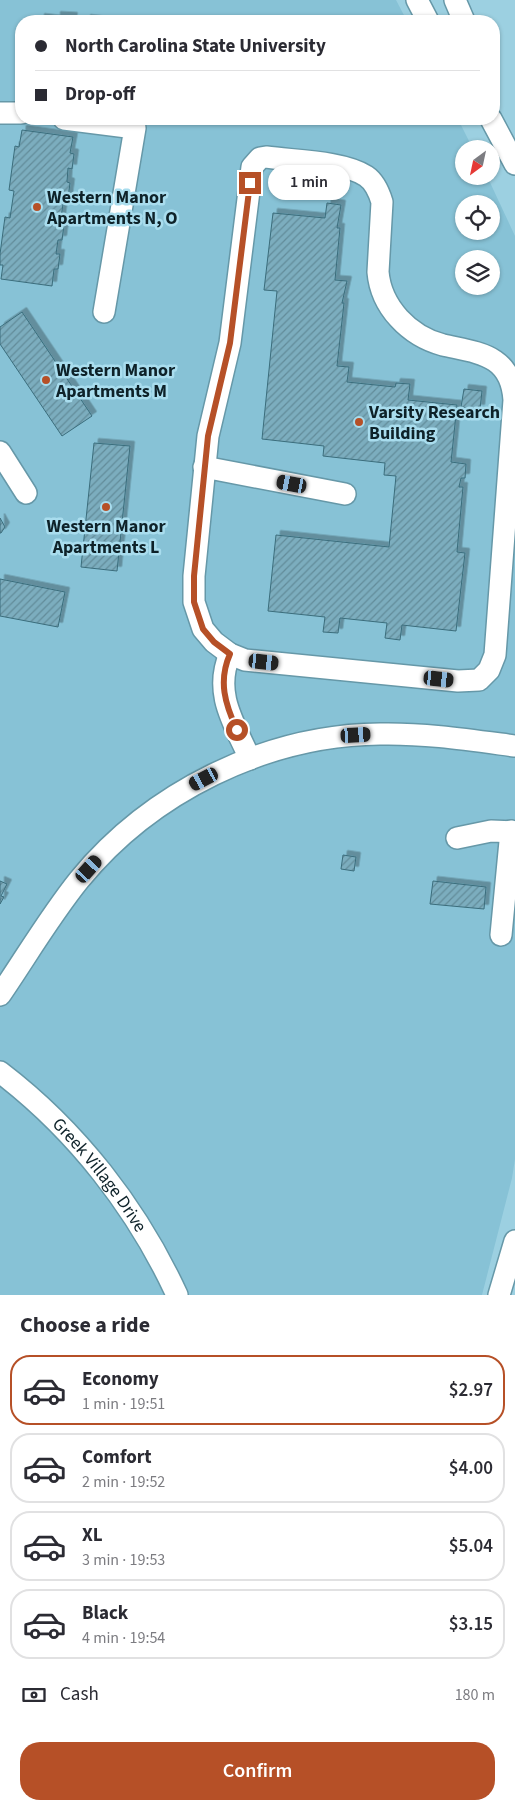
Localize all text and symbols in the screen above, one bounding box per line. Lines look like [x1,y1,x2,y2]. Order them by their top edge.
text: North Carolina State University [65,33,326,60]
text: Drop-off [65,81,135,108]
north arrow [455,140,500,185]
map controls [455,140,500,295]
callout: 1 min [268,166,350,200]
text: 1 min [290,171,328,193]
route end [239,172,261,194]
place label: Western Manor Apartments N, O [46,185,178,231]
button: locate [455,195,500,240]
marker: Western Manor Apartments N, O [31,201,43,213]
button: layers [455,250,500,295]
place label: Western Manor Apartments M [55,358,176,404]
marker: Western Manor Apartments M [40,374,52,386]
place label: Varsity Research Building [368,400,500,446]
marker: Varsity Research Building [353,416,365,428]
car [275,474,308,494]
marker: Western Manor Apartments L [100,501,112,513]
place label: Western Manor Apartments L [46,514,166,560]
car [248,653,279,671]
car [423,670,454,688]
route start [226,719,248,741]
car [340,727,371,743]
car [187,765,220,793]
car [73,853,104,885]
street label: Greek Village Drive [46,1112,153,1237]
text: Choose a ride [20,1309,150,1341]
text: Economy [82,1366,159,1393]
icon: car [22,1368,67,1413]
text: $2.97 [449,1377,493,1404]
text: 1 min · 19:51 [82,1393,165,1415]
text: Comfort [82,1444,152,1471]
icon: car [22,1446,67,1491]
text: $4.00 [449,1455,493,1482]
text: 2 min · 19:52 [82,1471,165,1493]
text: XL [82,1522,103,1549]
icon: car [22,1524,67,1569]
text: $5.04 [449,1533,493,1560]
text: 3 min · 19:53 [82,1549,165,1571]
text: Black [82,1600,128,1627]
icon: car [22,1602,67,1647]
text: $3.15 [449,1611,493,1638]
text: 4 min · 19:54 [82,1627,165,1649]
icon: cash [20,1681,48,1709]
text: Cash [60,1681,99,1708]
text: 180 m [455,1684,495,1706]
button: Confirm [20,1742,495,1800]

